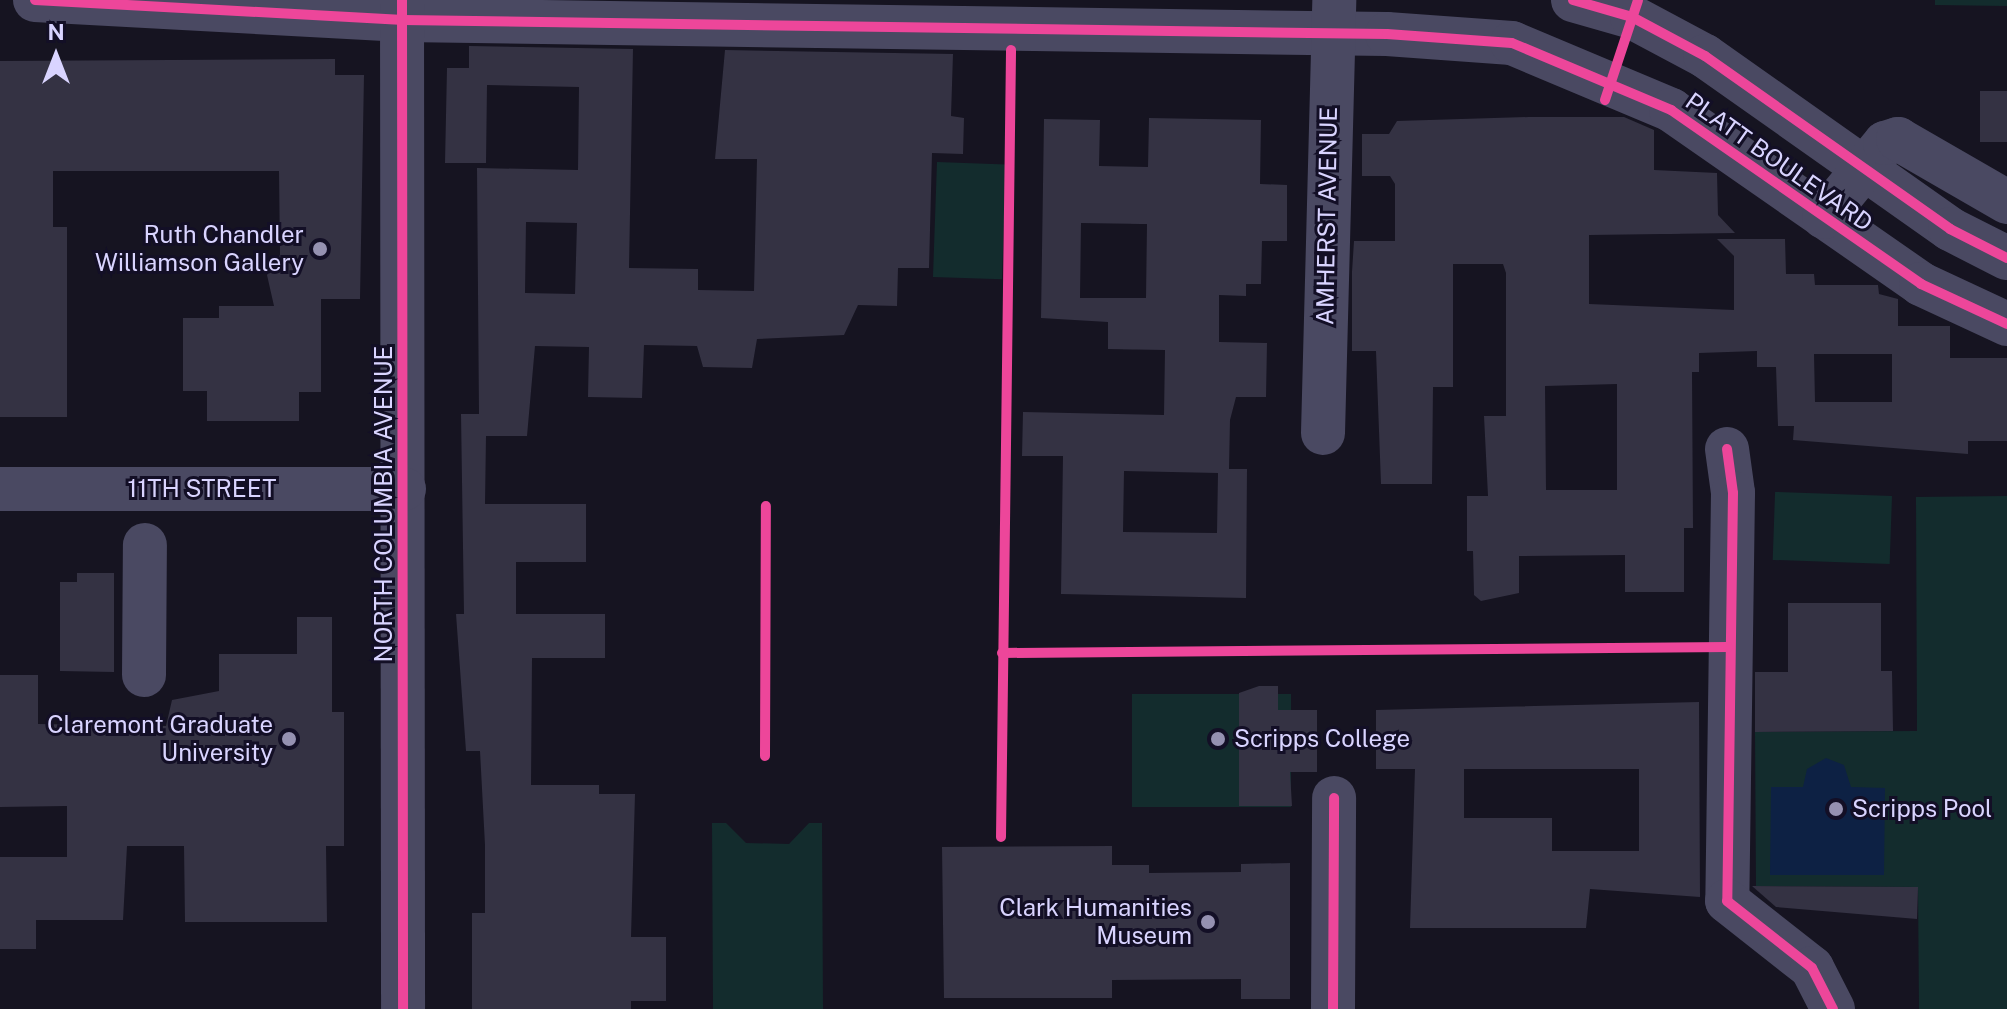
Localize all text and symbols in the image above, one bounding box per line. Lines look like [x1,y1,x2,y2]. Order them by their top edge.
north arrow [16,16,96,96]
text: N [47,19,65,45]
street label: PLATT BOULEVARD [1680,87,1878,237]
street label: AMHERST AVENUE [1311,107,1343,325]
place label: Ruth Chandler Williamson Gallery [95,221,304,277]
marker: Ruth Chandler Williamson Gallery [311,240,329,258]
street label: NORTH COLUMBIA AVENUE [370,346,398,662]
street label: 11TH STREET [128,475,276,503]
place label: Claremont Graduate University [47,711,273,767]
place label: Scripps College [1234,725,1410,753]
marker: Claremont Graduate University [280,730,298,748]
marker: Scripps College [1209,730,1227,748]
place label: Scripps Pool [1852,795,1992,823]
marker: Scripps Pool [1827,800,1845,818]
place label: Clark Humanities Museum [999,894,1192,950]
marker: Clark Humanities Museum [1199,913,1217,931]

